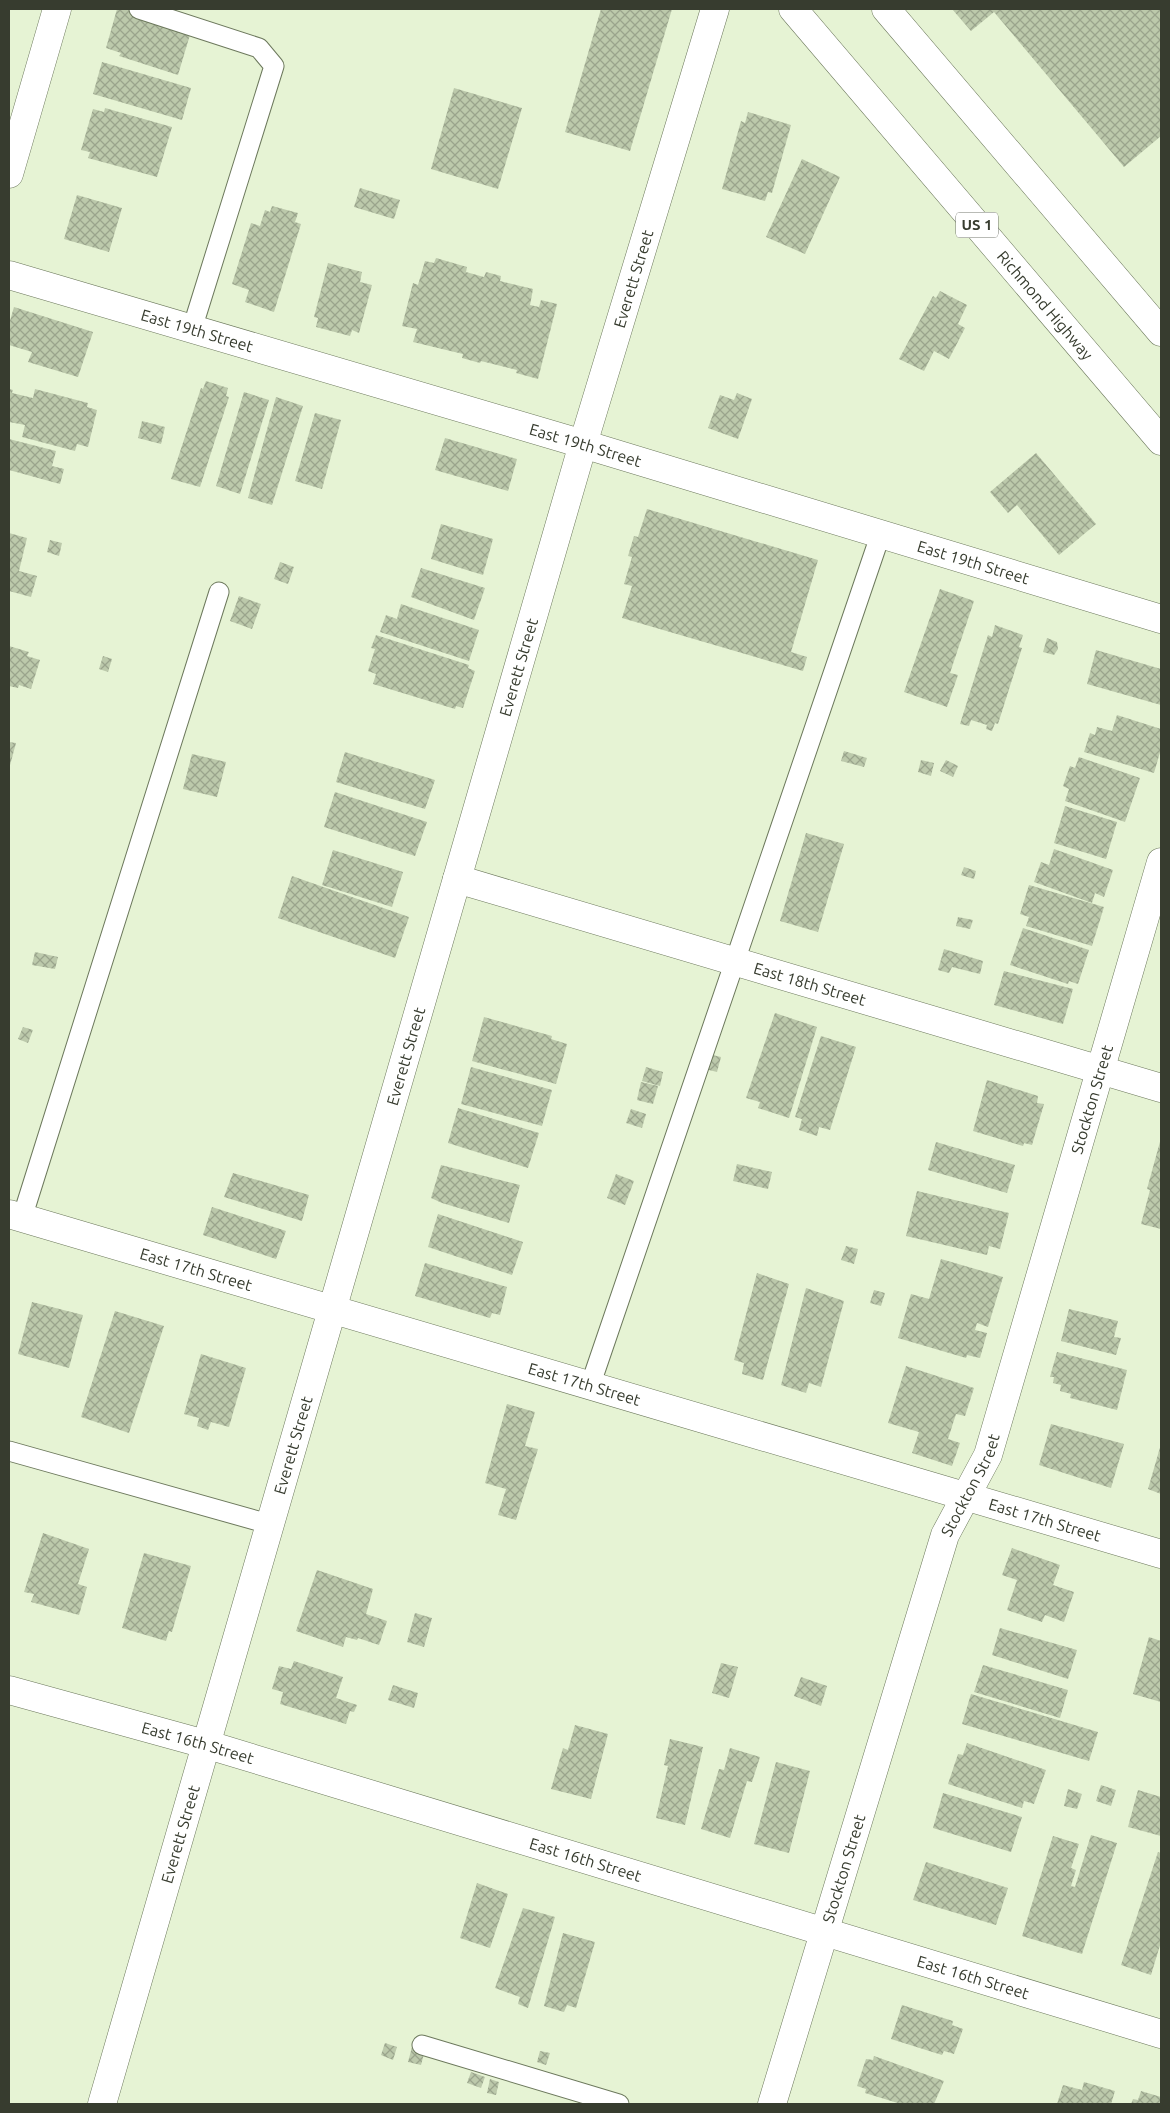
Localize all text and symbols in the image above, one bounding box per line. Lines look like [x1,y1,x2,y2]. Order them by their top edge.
road number: US 1 [956,212,998,238]
street label: Everett Street [610,227,657,330]
street label: Richmond Highway [994,247,1097,364]
street label: East 19th Street [139,305,256,356]
street label: East 19th Street [527,420,644,470]
street label: East 19th Street [915,537,1032,588]
street label: Everett Street [496,615,541,718]
street label: East 18th Street [752,959,869,1009]
street label: Everett Street [383,1004,429,1107]
street label: Stockton Street [1067,1042,1116,1156]
street label: East 17th Street [138,1244,255,1294]
street label: East 17th Street [526,1359,643,1409]
street label: Everett Street [270,1393,316,1496]
street label: Stockton Street [937,1431,1003,1539]
street label: East 17th Street [987,1495,1104,1545]
street label: East 16th Street [140,1718,257,1768]
street label: Everett Street [157,1782,203,1885]
street label: Stockton Street [819,1811,869,1925]
street label: East 16th Street [527,1834,644,1885]
street label: East 16th Street [915,1952,1032,2003]

